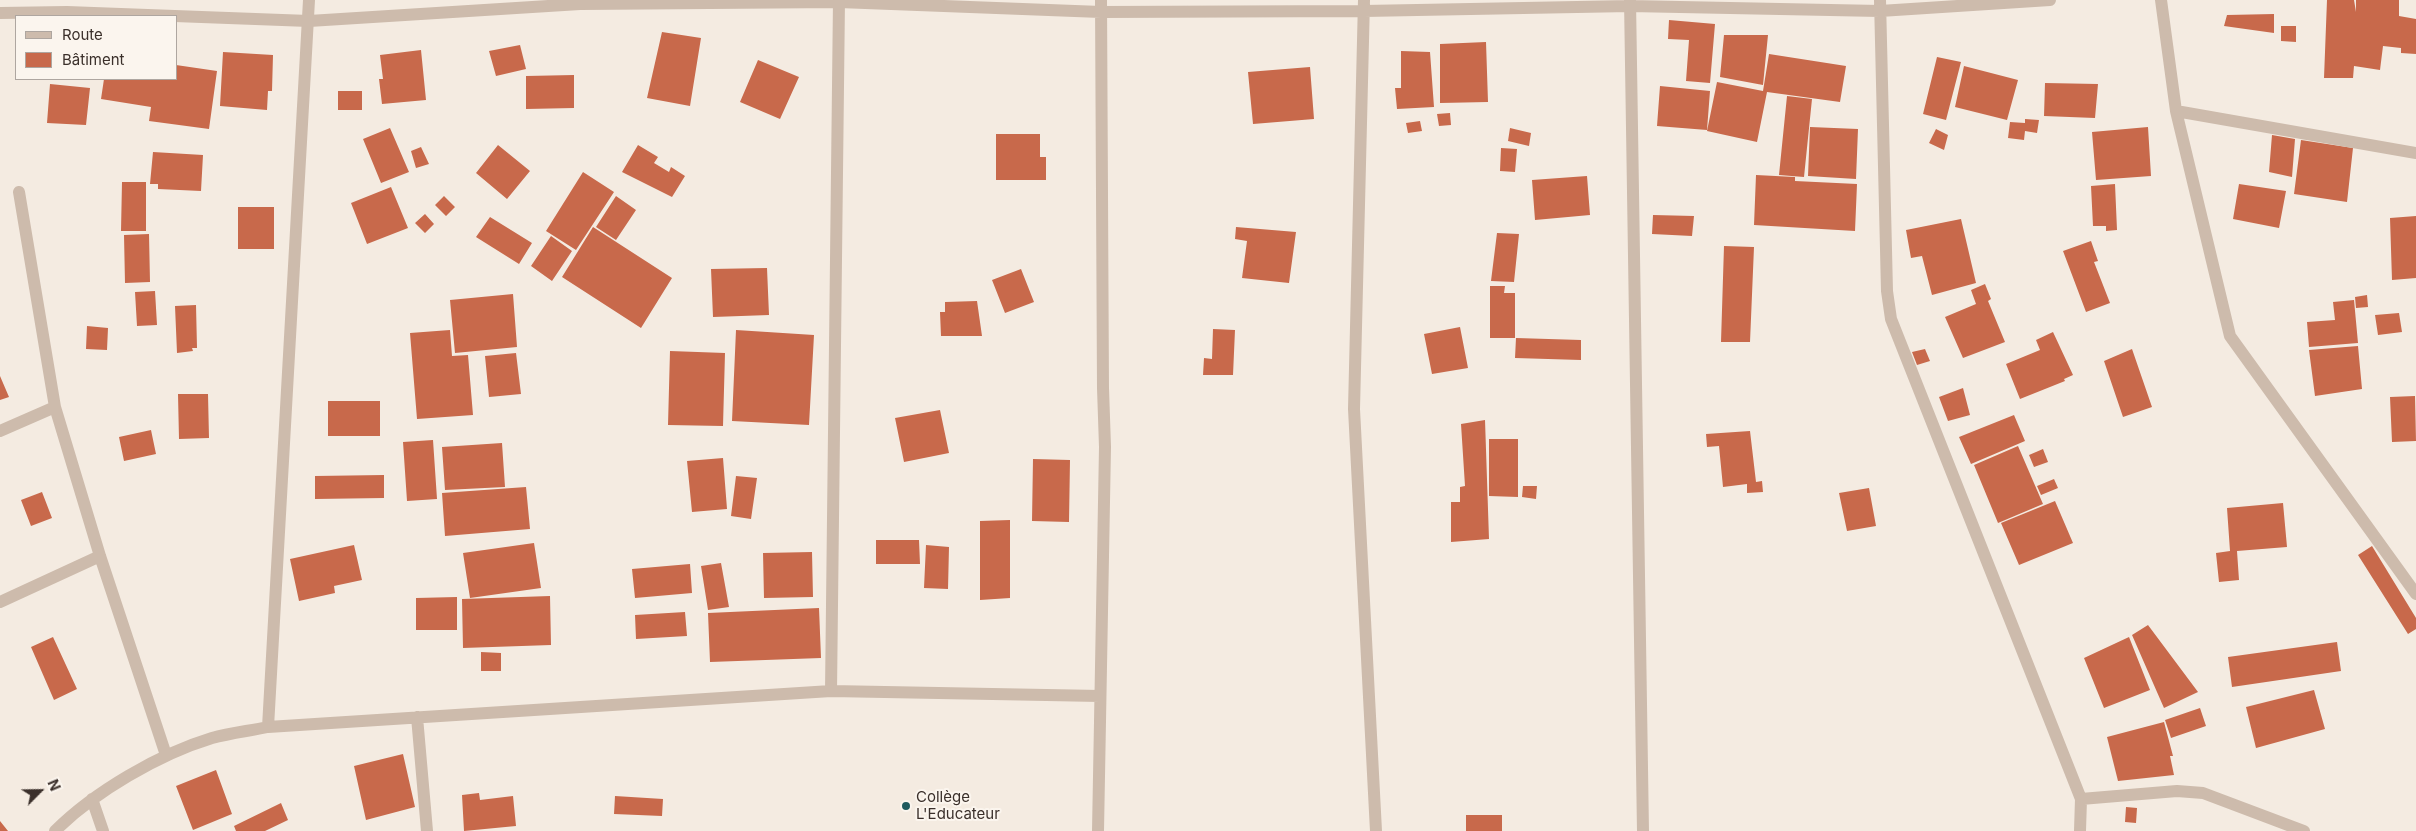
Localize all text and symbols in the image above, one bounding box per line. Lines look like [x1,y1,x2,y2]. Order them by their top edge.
legend [15,15,178,80]
text: Route [62,25,103,44]
text: Bâtiment [62,50,124,69]
north arrow [15,766,65,816]
text: N [44,777,64,793]
place label: Collège L'Educateur [916,788,1000,823]
marker: Collège L'Educateur [900,800,912,812]

